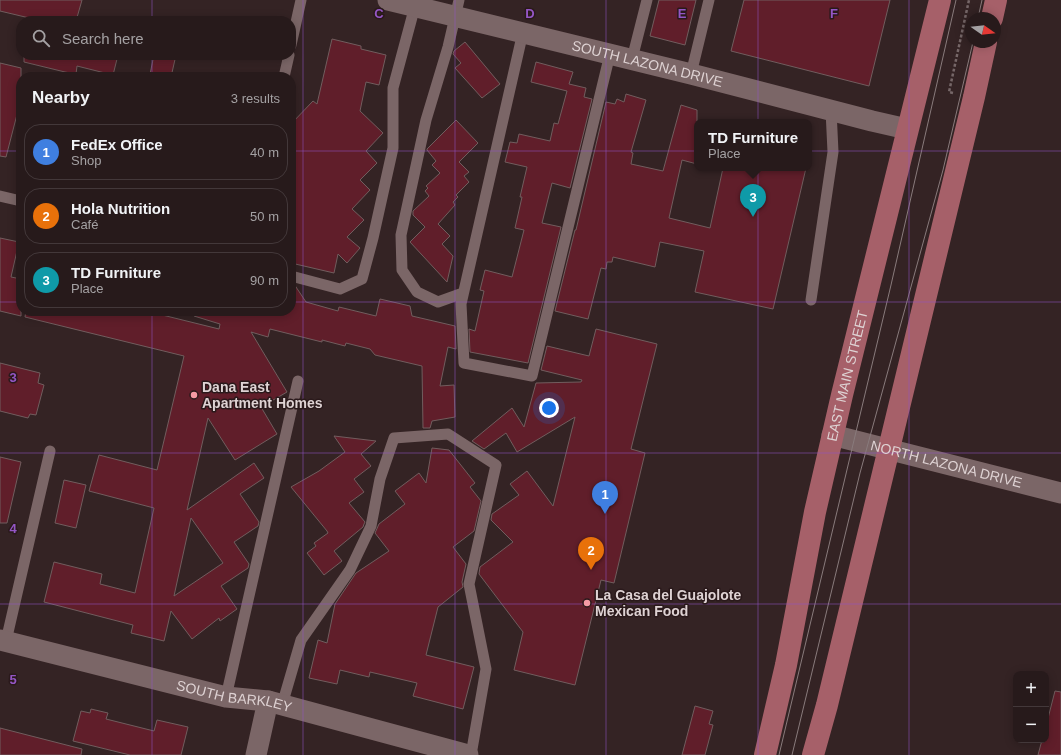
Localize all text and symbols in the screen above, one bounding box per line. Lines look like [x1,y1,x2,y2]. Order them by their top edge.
text: C [374,6,384,21]
text: D [525,6,535,21]
text: E [678,6,687,21]
text: F [830,6,838,21]
north arrow [965,12,1001,48]
search box [16,16,296,60]
icon: search [30,27,52,49]
text: Search here [62,30,144,47]
street label: SOUTH LAZONA DRIVE [570,37,725,90]
text: Nearby [32,88,90,107]
text: 3 results [231,91,280,106]
popup [694,119,812,171]
text: TD Furniture [708,129,798,146]
text: FedEx Office [71,136,163,153]
text: 1 [42,145,50,160]
text: 40 m [250,145,279,160]
text: Place [708,146,741,161]
text: Shop [71,153,101,168]
pin: 3 [740,184,766,217]
text: Hola Nutrition [71,200,170,217]
text: 2 [42,209,50,224]
text: 50 m [250,209,279,224]
text: Café [71,217,98,232]
text: TD Furniture [71,264,161,281]
text: 3 [42,273,50,288]
text: 90 m [250,273,279,288]
text: Place [71,281,104,296]
street label: EAST MAIN STREET [824,308,871,443]
text: 3 [9,370,17,385]
place label: Dana East Apartment Homes [202,379,323,411]
marker: Dana East Apartment Homes [189,390,199,400]
your location [539,398,559,418]
street label: NORTH LAZONA DRIVE [869,437,1024,491]
pin: 1 [592,481,618,514]
text: 4 [9,521,17,536]
pin: 2 [578,537,604,570]
place label: La Casa del Guajolote Mexican Food [595,587,741,619]
marker: La Casa del Guajolote Mexican Food [582,598,592,608]
map controls [1013,671,1049,743]
button: + [1013,671,1049,707]
text: 5 [9,672,17,687]
street label: SOUTH BARKLEY [175,677,294,715]
button: − [1013,707,1049,743]

